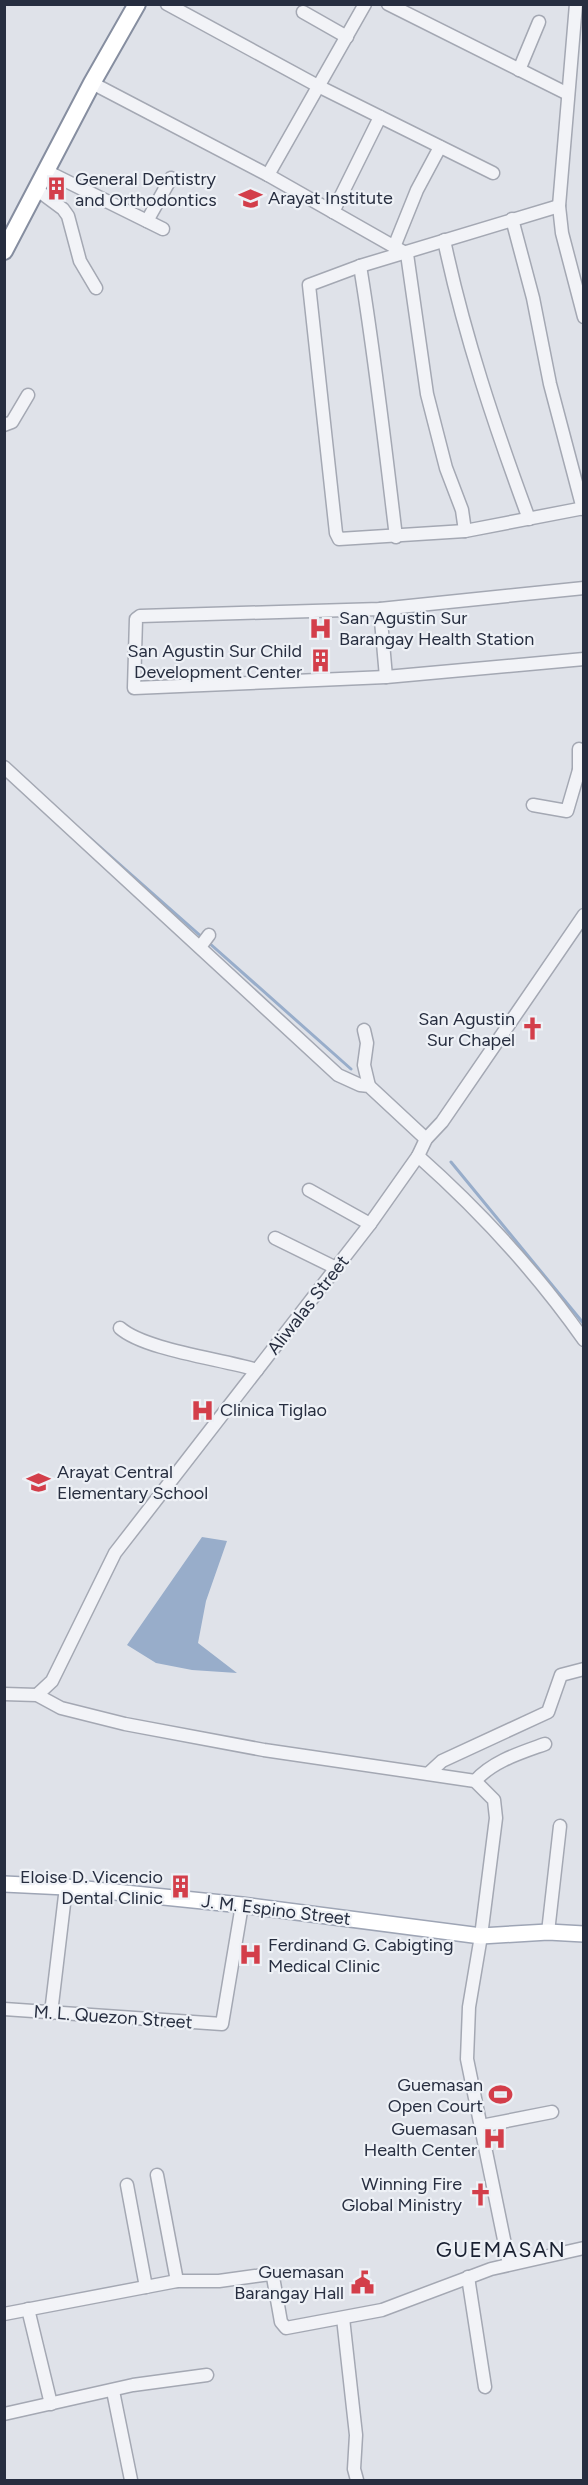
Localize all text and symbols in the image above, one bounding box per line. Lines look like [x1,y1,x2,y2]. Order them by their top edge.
place label: General Dentistry and Orthodontics [75,168,217,211]
building icon: General Dentistry and Orthodontics [44,176,70,202]
school or university icon: Arayat Institute [237,185,263,211]
place label: Arayat Institute [268,187,393,209]
place label: San Agustin Sur Barangay Health Station [339,607,534,650]
hospital icon: San Agustin Sur Barangay Health Station [308,615,334,641]
place label: San Agustin Sur Child Development Center [127,640,302,683]
building icon: San Agustin Sur Child Development Center [307,648,333,674]
place label: San Agustin Sur Chapel [418,1008,515,1051]
church icon: San Agustin Sur Chapel [520,1016,546,1042]
street label: Aliwalas Street [262,1251,354,1359]
hospital icon: Clinica Tiglao [189,1397,215,1423]
place label: Clinica Tiglao [220,1399,327,1421]
place label: Arayat Central Elementary School [57,1461,208,1504]
school or university icon: Arayat Central Elementary School [26,1469,52,1495]
place label: Eloise D. Vicencio Dental Clinic [20,1866,163,1909]
building icon: Eloise D. Vicencio Dental Clinic [168,1874,194,1900]
street label: J. M. Espino Street [200,1890,352,1930]
place label: Ferdinand G. Cabigting Medical Clinic [268,1934,453,1977]
hospital icon: Ferdinand G. Cabigting Medical Clinic [237,1942,263,1968]
street label: M. L. Quezon Street [33,2000,193,2034]
place label: Guemasan Open Court [388,2074,483,2117]
sports icon: Guemasan Open Court [488,2082,514,2108]
place label: Guemasan Health Center [364,2118,477,2161]
hospital icon: Guemasan Health Center [482,2126,508,2152]
place label: Winning Fire Global Ministry [341,2173,463,2216]
church icon: Winning Fire Global Ministry [467,2181,493,2207]
district label: GUEMASAN [436,2237,566,2262]
place label: Guemasan Barangay Hall [234,2261,344,2304]
public building icon: Guemasan Barangay Hall [349,2269,375,2295]

